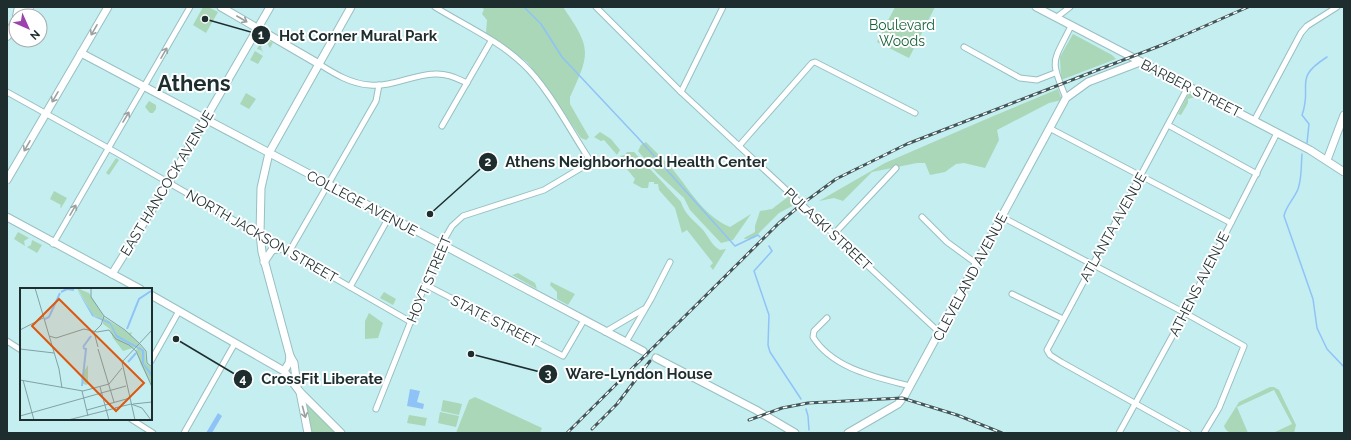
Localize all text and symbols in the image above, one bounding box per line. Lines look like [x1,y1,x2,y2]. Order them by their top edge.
north arrow [8,8,48,48]
one-way arrow [236,16,248,24]
park label: Boulevard Woods [869,17,935,49]
callout: Hot Corner Mural Park [251,22,446,49]
one-way arrow [90,24,98,36]
text: N [27,27,42,42]
text: Hot Corner Mural Park [279,27,438,45]
text: 1 [258,28,264,42]
one-way arrow [160,48,168,59]
street label: BARBER STREET [1138,56,1244,120]
district label: Athens [157,70,231,96]
one-way arrow [51,91,59,103]
street label: EAST HANCOCK AVENUE [117,107,217,259]
one-way arrow [123,111,131,123]
one-way arrow [23,140,31,152]
callout: Athens Neighborhood Health Center [478,148,775,175]
text: Athens Neighborhood Health Center [505,153,767,171]
text: 2 [485,155,492,169]
street label: COLLEGE AVENUE [304,167,420,239]
street label: ATLANTA AVENUE [1076,170,1150,284]
street label: PULASKI STREET [781,185,875,274]
street label: NORTH JACKSON STREET [184,186,341,286]
one-way arrow [69,204,77,216]
street label: CLEVELAND AVENUE [929,210,1011,344]
street label: ATHENS AVENUE [1166,229,1232,339]
street label: HOYT STREET [404,233,455,325]
inset map [20,288,152,420]
street label: STATE STREET [448,292,542,350]
callout: Ware-Lyndon House [538,360,721,387]
callout: CrossFit Liberate [233,365,390,392]
text: Ware-Lyndon House [566,365,712,383]
text: 3 [545,367,552,381]
text: CrossFit Liberate [261,370,383,388]
text: 4 [240,372,247,386]
one-way arrow [301,406,309,419]

